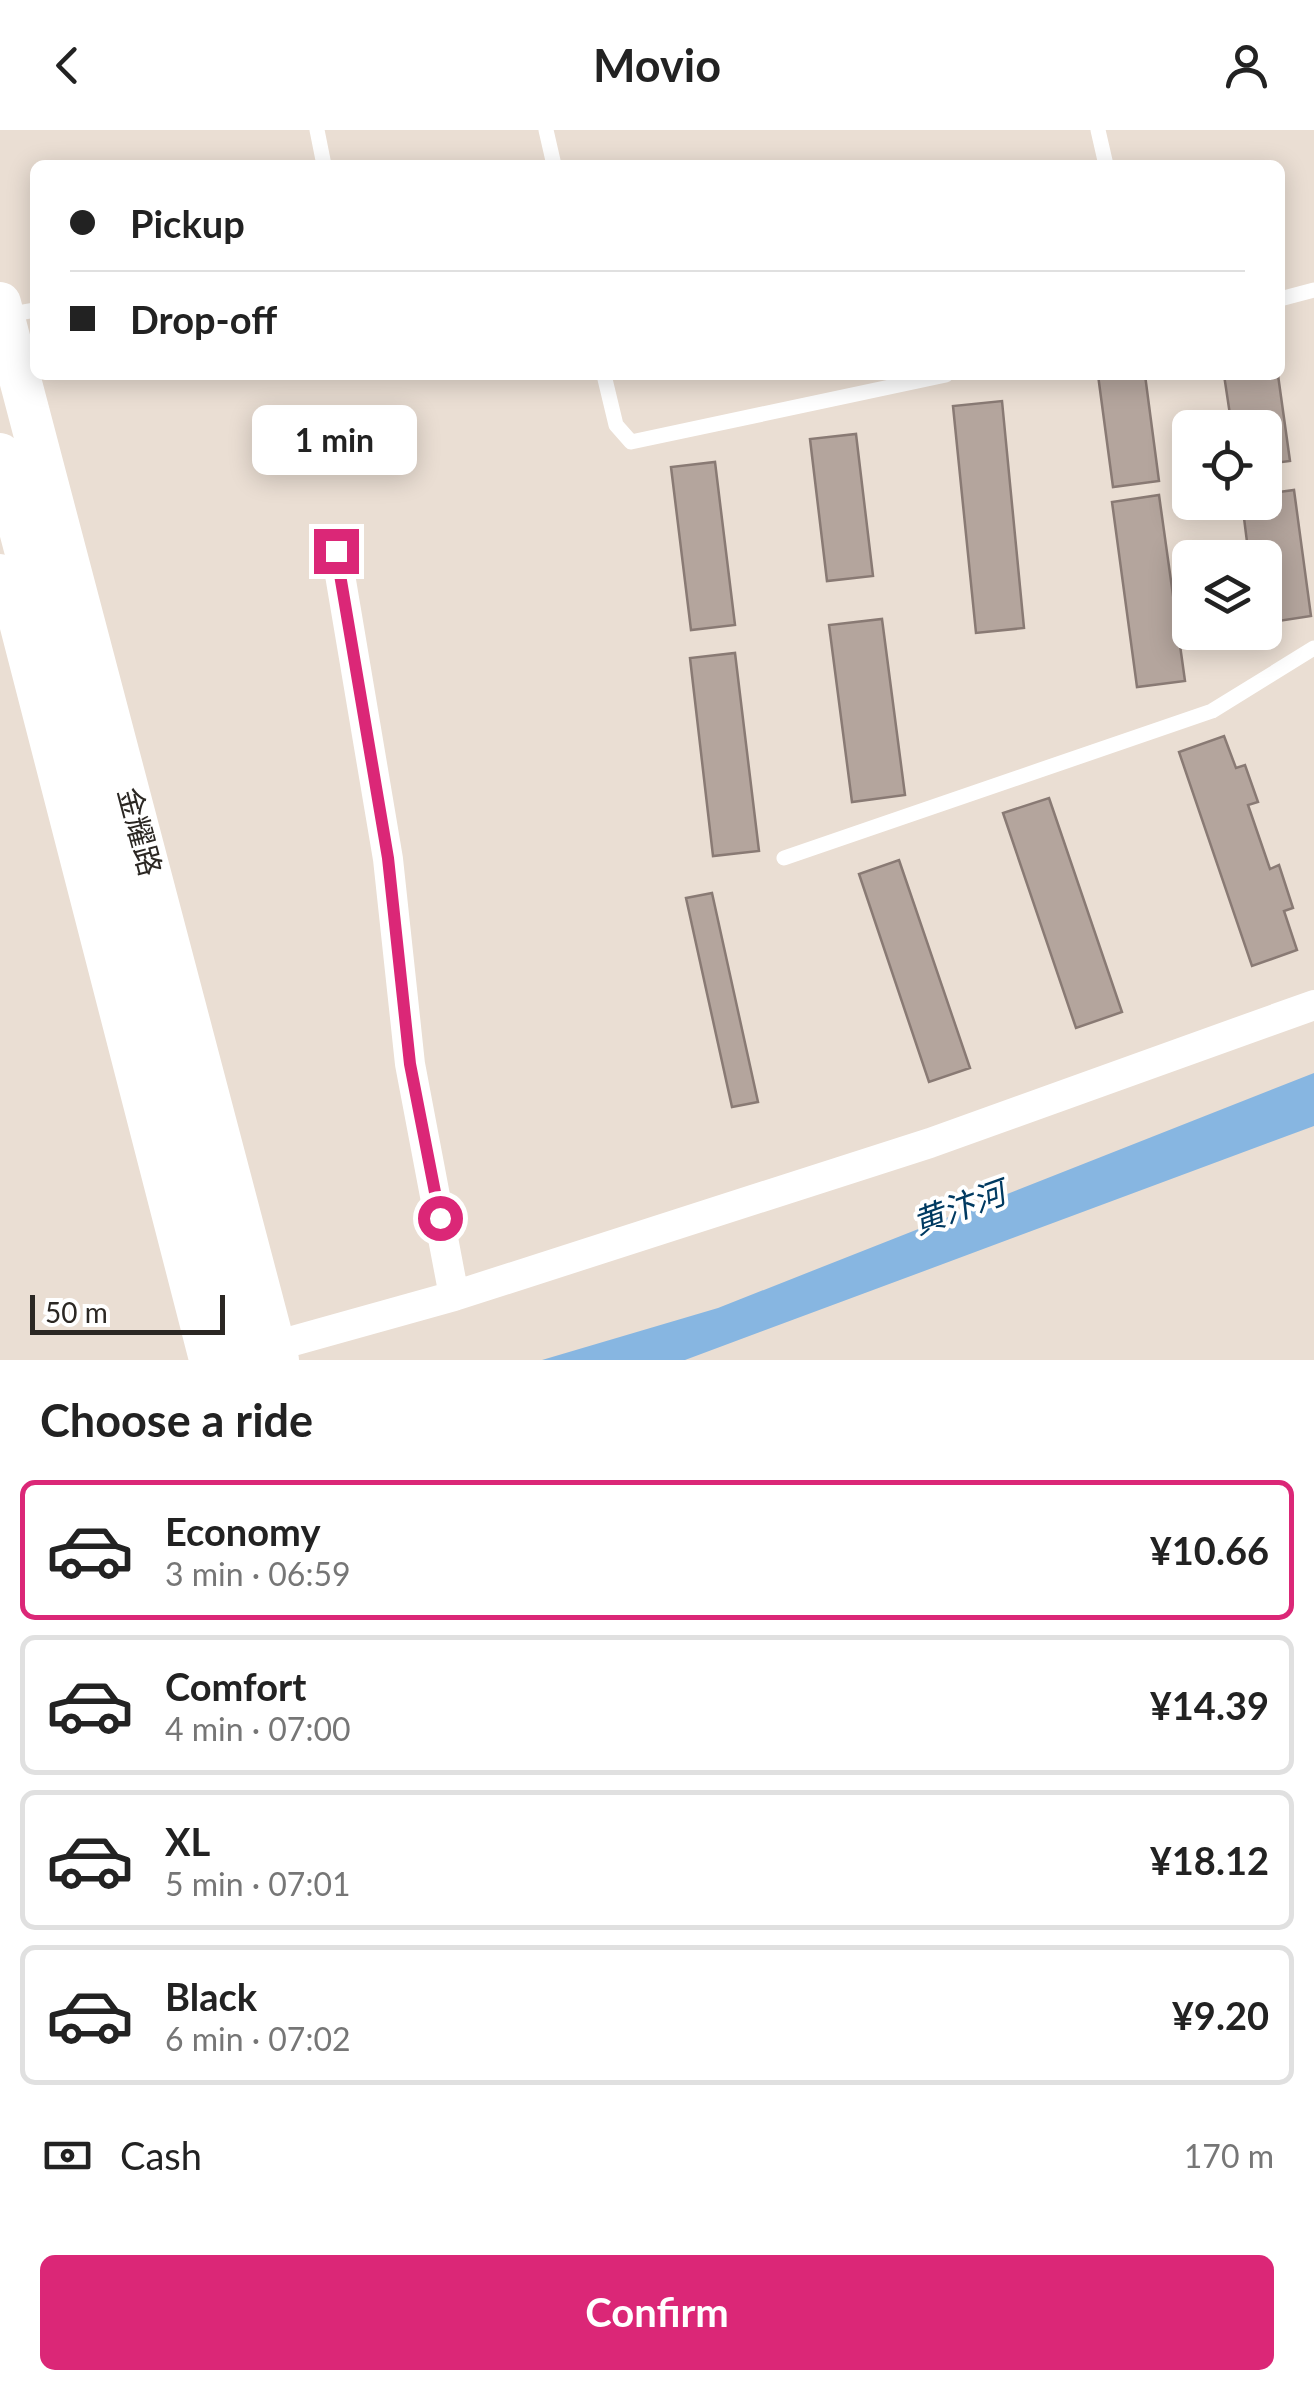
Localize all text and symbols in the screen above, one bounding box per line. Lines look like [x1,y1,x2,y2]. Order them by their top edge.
icon: back [40,38,95,93]
text: Movio [593,38,721,92]
icon: person [1219,38,1274,93]
text: Pickup [130,200,245,246]
text: Drop-off [130,296,277,342]
callout: 1 min [254,406,418,476]
map controls [1172,410,1282,650]
button: locate [1172,410,1282,520]
text: 1 min [295,420,374,459]
route end [314,529,359,574]
button: layers [1172,540,1282,650]
street label: 金耀路 [112,783,170,880]
water label: 黄汴河 [907,1170,1016,1241]
route start [418,1196,463,1241]
scale bar [30,1290,225,1334]
text: 50 m [45,1295,108,1329]
text: Choose a ride [40,1393,313,1447]
icon: car [45,1505,135,1595]
text: Economy [165,1508,320,1554]
text: ¥10.66 [1150,1527,1269,1573]
text: 3 min · 06:59 [165,1554,351,1593]
icon: car [45,1660,135,1750]
text: Comfort [165,1663,306,1709]
text: ¥14.39 [1150,1682,1269,1728]
text: 4 min · 07:00 [165,1709,351,1748]
icon: car [45,1815,135,1905]
text: XL [165,1818,210,1864]
text: ¥18.12 [1150,1837,1269,1883]
text: 5 min · 07:01 [165,1864,351,1903]
icon: car [45,1970,135,2060]
text: Black [165,1973,257,2019]
text: ¥9.20 [1172,1992,1269,2038]
text: 6 min · 07:02 [165,2019,351,2058]
icon: cash [40,2128,95,2183]
text: Cash [120,2132,202,2178]
text: 170 m [1184,2136,1274,2175]
button: Confirm [40,2255,1274,2370]

